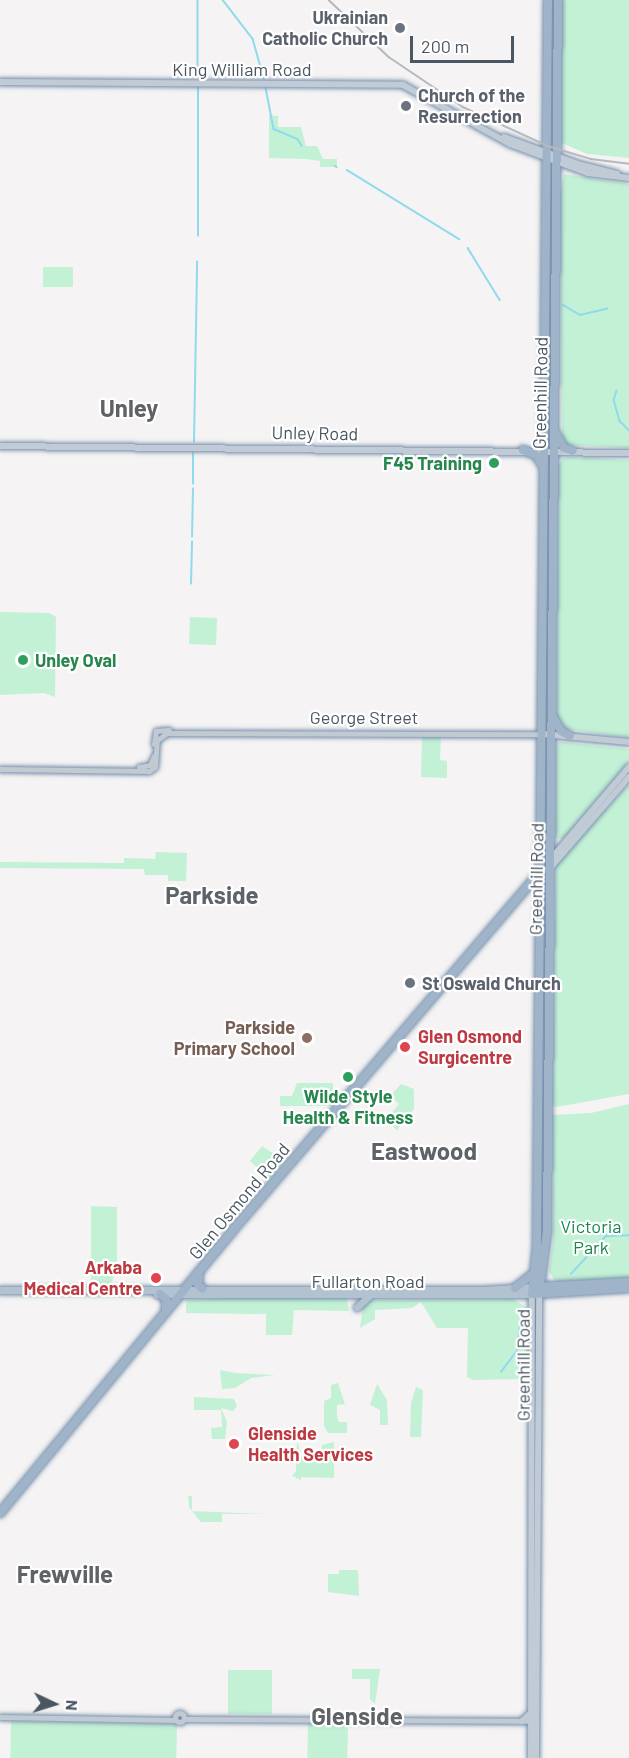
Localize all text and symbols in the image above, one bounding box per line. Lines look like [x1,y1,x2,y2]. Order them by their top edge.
place label: Ukrainian Catholic Church [262,7,388,50]
marker: Ukrainian Catholic Church [393,21,407,35]
scale bar [413,24,516,62]
text: 200 m [421,35,469,57]
street label: King William Road [172,58,312,80]
place label: Church of the Resurrection [418,85,525,128]
marker: Church of the Resurrection [399,99,413,113]
street label: Greenhill Road [528,337,552,449]
district label: Unley [100,394,158,422]
street label: Unley Road [272,421,358,445]
place label: F45 Training [383,452,482,474]
marker: F45 Training [487,456,501,470]
place label: Unley Oval [35,649,117,671]
marker: Unley Oval [16,653,30,667]
street label: George Street [310,706,418,728]
street label: Greenhill Road [524,823,548,935]
district label: Parkside [165,881,259,909]
place label: St Oswald Church [422,972,561,994]
marker: St Oswald Church [403,976,417,990]
place label: Parkside Primary School [174,1017,295,1060]
place label: Glen Osmond Surgicentre [418,1026,522,1068]
marker: Parkside Primary School [300,1031,314,1045]
marker: Glen Osmond Surgicentre [396,1038,414,1056]
marker: Wilde Style Health & Fitness [341,1070,355,1084]
place label: Wilde Style Health & Fitness [283,1086,413,1128]
district label: Eastwood [371,1137,477,1165]
street label: Glen Osmond Road [184,1138,294,1264]
park label: Victoria Park [561,1216,621,1258]
place label: Arkaba Medical Centre [23,1257,142,1300]
marker: Arkaba Medical Centre [147,1269,165,1287]
street label: Fullarton Road [311,1270,425,1292]
street label: Greenhill Road [512,1309,534,1421]
place label: Glenside Health Services [248,1423,373,1466]
marker: Glenside Health Services [225,1435,243,1453]
district label: Frewville [17,1560,113,1588]
north arrow [24,1674,84,1734]
text: N [63,1699,82,1711]
district label: Glenside [311,1702,403,1730]

